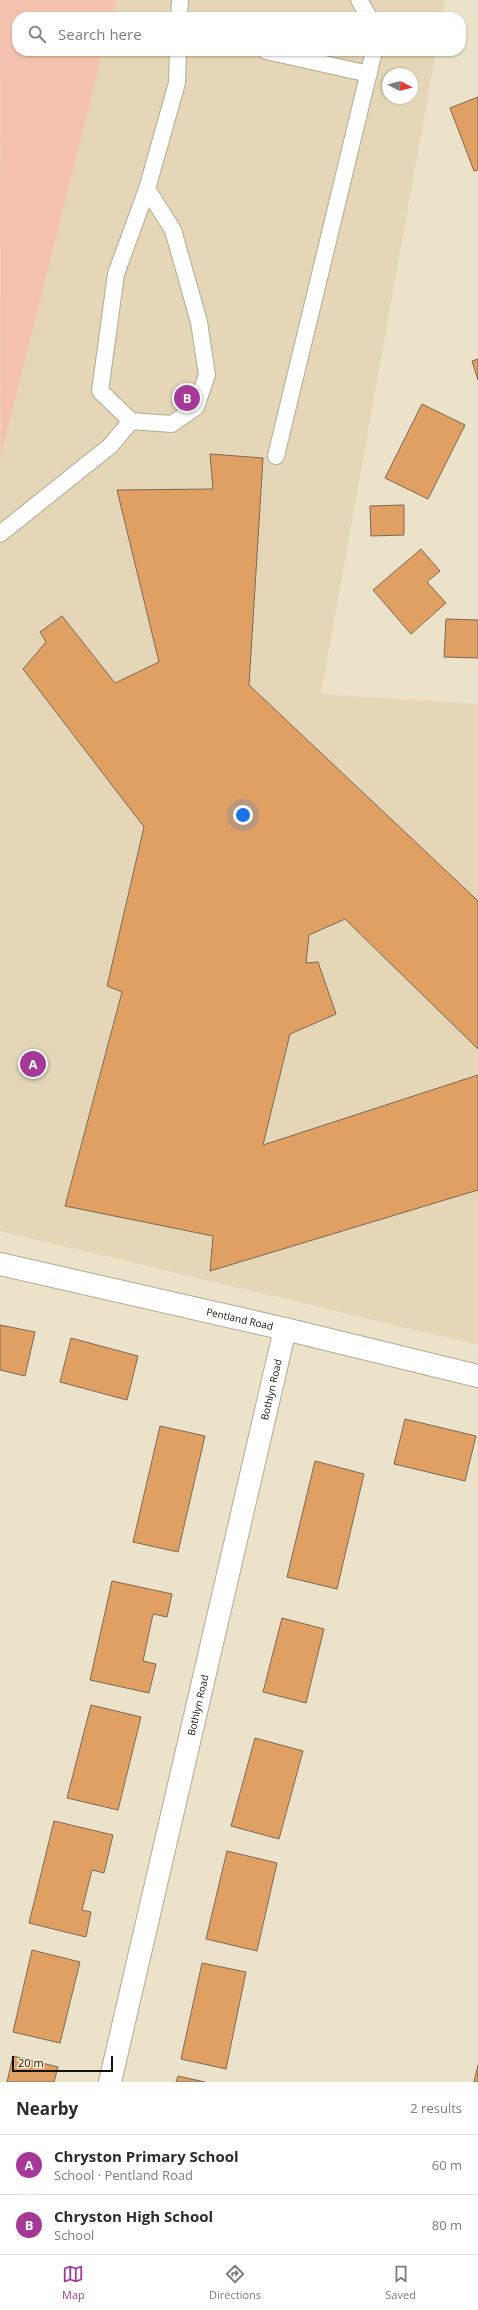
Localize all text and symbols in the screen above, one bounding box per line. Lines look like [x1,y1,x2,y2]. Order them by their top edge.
search box [12,12,466,56]
icon: search [26,23,48,45]
text: Search here [58,24,142,44]
north arrow [382,68,418,104]
pin: B [174,383,200,413]
your location [233,805,253,825]
pin: A [20,1049,46,1079]
street label: Pentland Road [205,1304,275,1333]
street label: Bothlyn Road [257,1357,285,1421]
street label: Bothlyn Road [184,1673,211,1737]
scale bar [12,2054,113,2073]
text: 20 m [18,2055,44,2070]
text: Nearby [16,2097,78,2120]
text: 2 results [410,2099,462,2117]
text: Chryston Primary School [54,2146,239,2166]
text: A [25,2156,33,2174]
text: 60 m [432,2156,462,2174]
text: School · Pentland Road [54,2166,193,2184]
text: Chryston High School [54,2206,213,2226]
text: B [25,2216,33,2234]
text: 80 m [432,2216,462,2234]
text: School [54,2226,94,2244]
tab: Map [62,2263,85,2302]
tab: Directions [209,2263,261,2302]
tab: Saved [385,2263,416,2302]

